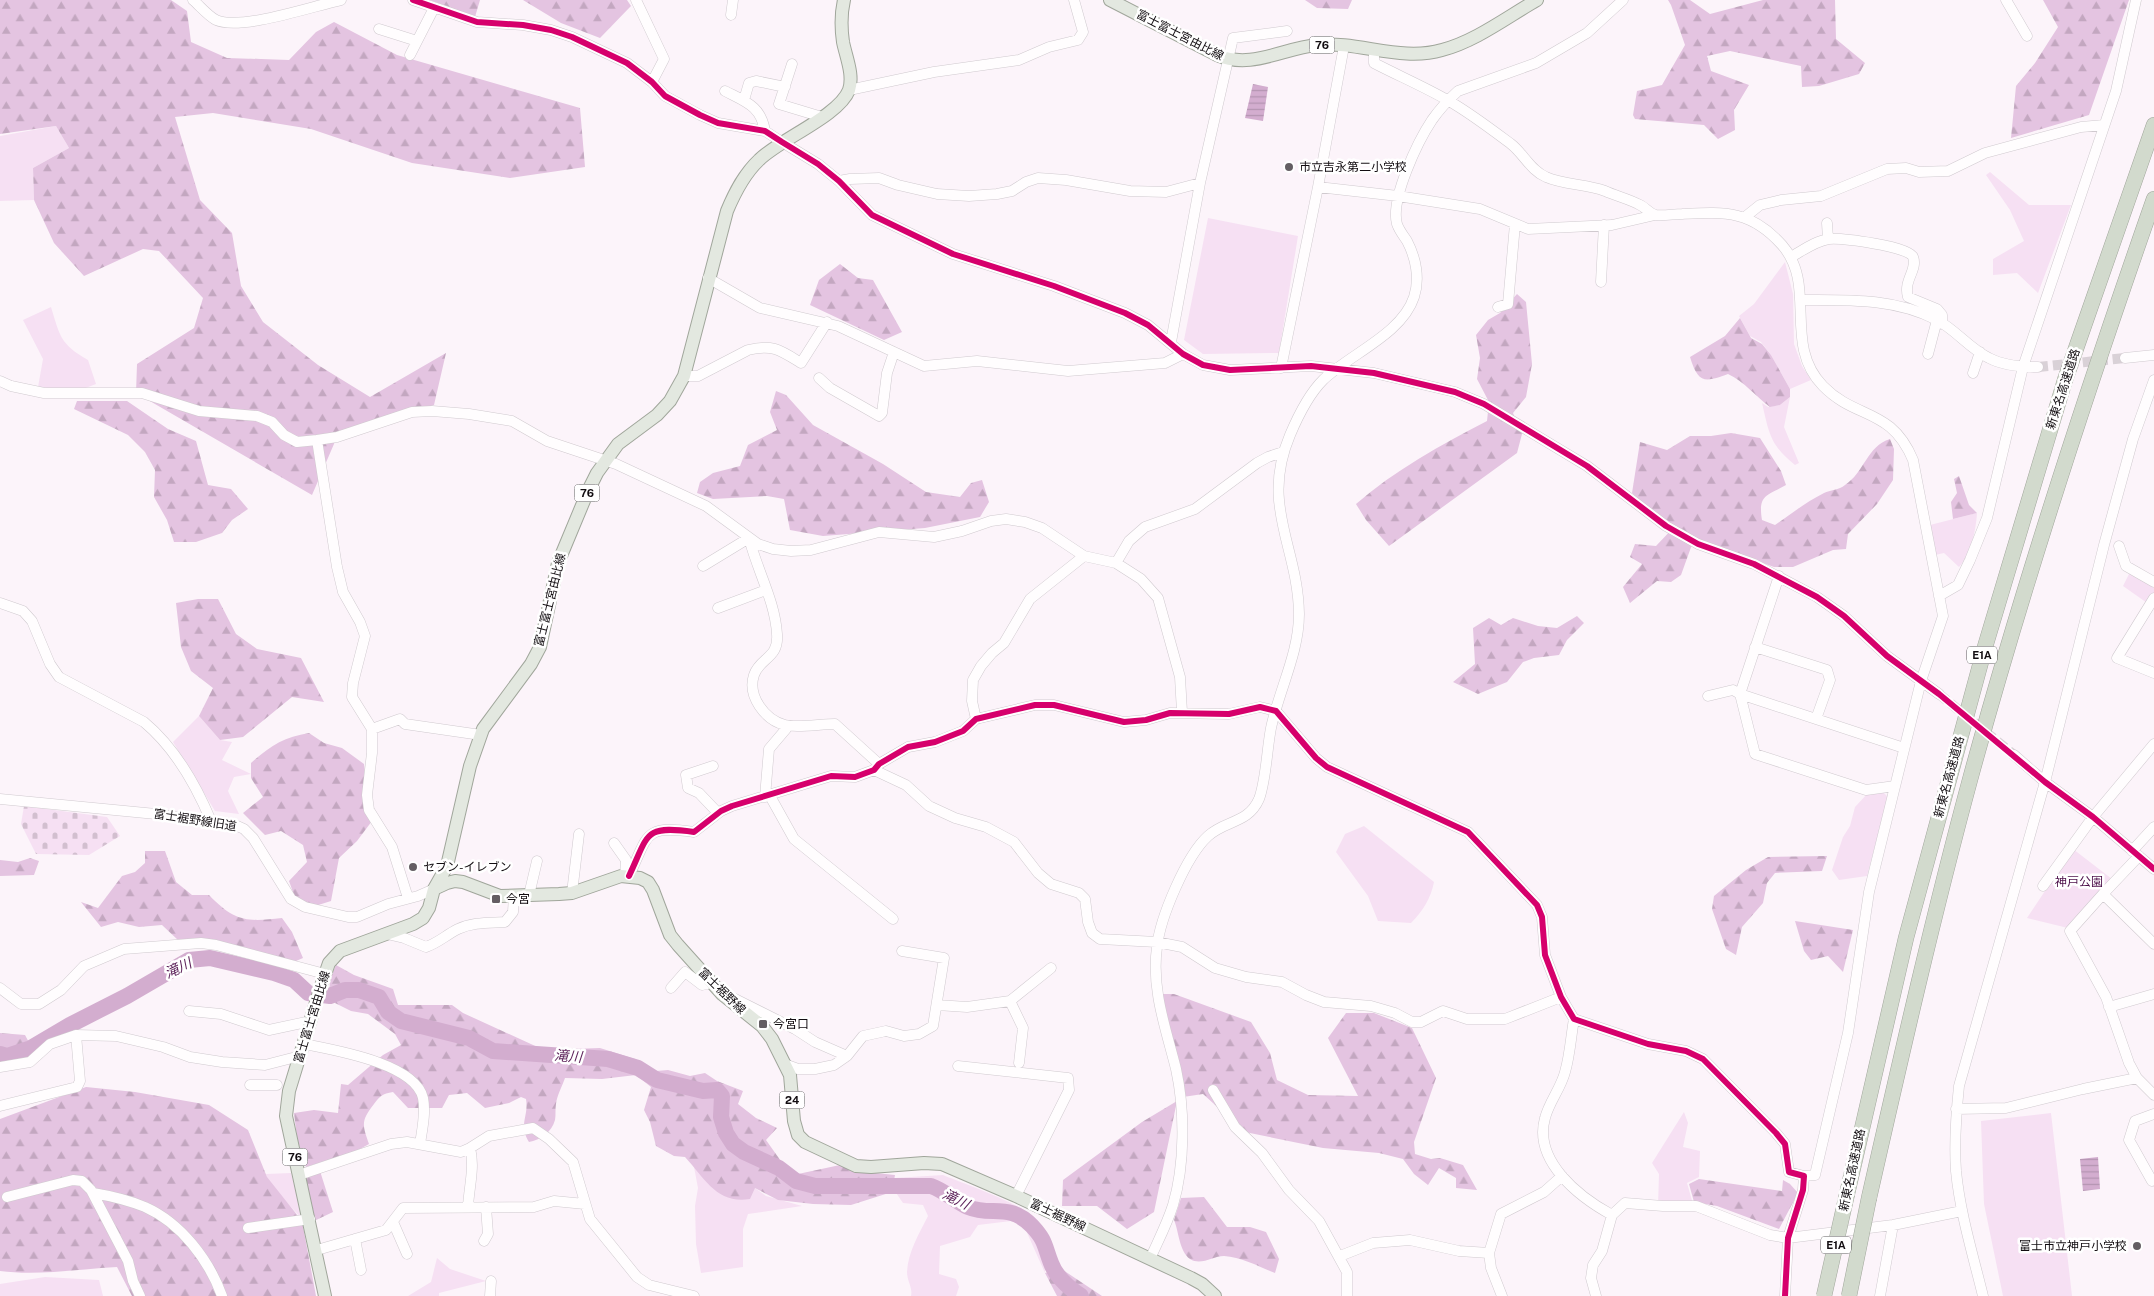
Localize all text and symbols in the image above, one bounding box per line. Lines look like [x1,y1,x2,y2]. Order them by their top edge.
street label: 富士富士宮由比線 [1134,7,1226,63]
road number: 76 [1310,36,1334,54]
place label: 市立吉永第二小学校 [1299,160,1407,174]
marker: 市立吉永第二小学校 [1283,161,1295,173]
street label: 新東名高速道路 [2043,347,2083,431]
road number: 76 [574,484,600,502]
street label: 富士富士宮由比線 [532,552,568,648]
road number: E1A [1967,646,1997,664]
street label: 新東名高速道路 [1931,735,1967,819]
street label: 富士裾野線旧道 [152,807,238,833]
place label: セブン-イレブン [423,860,512,874]
marker: セブン-イレブン [407,861,419,873]
park label: 神戸公園 [2055,875,2103,889]
place label: 今宮 [506,892,530,906]
marker: 今宮 [490,893,502,905]
water label: 滝川 [162,954,196,981]
street label: 富士裾野線 [696,965,748,1017]
street label: 富士富士宮由比線 [291,969,333,1065]
place label: 今宮口 [773,1017,809,1031]
marker: 今宮口 [757,1018,769,1030]
water label: 滝川 [553,1047,585,1065]
road number: 24 [780,1092,804,1108]
street label: 新東名高速道路 [1836,1127,1868,1213]
road number: 76 [282,1148,308,1166]
water label: 滝川 [940,1186,974,1213]
street label: 富士裾野線 [1028,1196,1088,1234]
road number: E1A [1821,1236,1851,1254]
place label: 富士市立神戸小学校 [2019,1239,2127,1253]
marker: 富士市立神戸小学校 [2131,1240,2143,1252]

